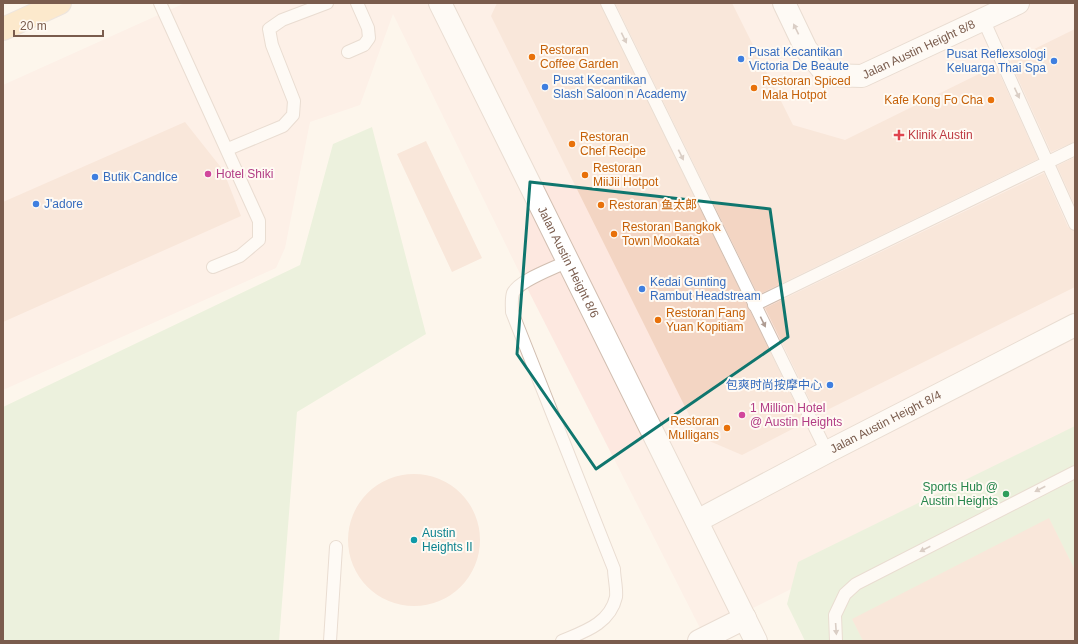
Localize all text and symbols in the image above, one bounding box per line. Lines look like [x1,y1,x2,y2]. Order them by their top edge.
scale bar [14,12,103,38]
street label: Jalan Austin Height 8/8 [860,17,978,82]
text: 20 m [20,19,47,33]
one-way arrow [793,24,799,35]
one-way arrow [621,32,627,44]
place label: Restoran Coffee Garden [540,43,619,71]
place label: Pusat Kecantikan Victoria De Beaute [749,45,849,73]
place label: Pusat Reflexsologi Keluarga Thai Spa [947,47,1046,75]
marker: Restoran Coffee Garden [527,52,537,62]
marker: Pusat Kecantikan Victoria De Beaute [736,54,746,64]
marker: Pusat Reflexsologi Keluarga Thai Spa [1049,56,1059,66]
place label: Pusat Kecantikan Slash Saloon n Academy [553,73,686,101]
place label: Restoran Spiced Mala Hotpot [762,74,851,102]
marker: Pusat Kecantikan Slash Saloon n Academy [540,82,550,92]
marker: Restoran Spiced Mala Hotpot [749,83,759,93]
one-way arrow [1014,87,1020,99]
place label: Kafe Kong Fo Cha [884,93,983,107]
marker: Kafe Kong Fo Cha [986,95,996,105]
place label: Klinik Austin [908,128,973,142]
marker: Klinik Austin [893,129,905,141]
place label: Restoran Chef Recipe [580,130,646,158]
marker: Restoran Chef Recipe [567,139,577,149]
one-way arrow [678,149,684,161]
place label: Restoran MiiJii Hotpot [593,161,659,189]
place label: Hotel Shiki [216,167,273,181]
marker: Hotel Shiki [203,169,213,179]
place label: Butik CandIce [103,170,178,184]
marker: Restoran MiiJii Hotpot [580,170,590,180]
marker: Butik CandIce [90,172,100,182]
place label: J'adore [44,197,83,211]
place label: Restoran 鱼太郎 [609,198,697,212]
marker: J'adore [31,199,41,209]
marker: Restoran 鱼太郎 [596,200,606,210]
street label: Jalan Austin Height 8/6 [535,204,602,320]
place label: Restoran Bangkok Town Mookata [622,220,722,248]
marker: Restoran Bangkok Town Mookata [609,229,619,239]
place label: Kedai Gunting Rambut Headstream [650,275,761,303]
marker: Kedai Gunting Rambut Headstream [637,284,647,294]
place label: Restoran Fang Yuan Kopitiam [666,306,745,334]
marker: Restoran Fang Yuan Kopitiam [653,315,663,325]
one-way arrow [759,316,766,328]
place label: 包爽时尚按摩中心 [726,378,822,392]
marker: 包爽时尚按摩中心 [825,380,835,390]
street label: Jalan Austin Height 8/4 [828,388,944,456]
place label: 1 Million Hotel @ Austin Heights [750,401,842,429]
marker: 1 Million Hotel @ Austin Heights [737,410,747,420]
place label: Restoran Mulligans [668,414,719,442]
marker: Restoran Mulligans [722,423,732,433]
place label: Sports Hub @ Austin Heights [921,480,998,508]
one-way arrow [1035,486,1046,493]
marker: Sports Hub @ Austin Heights [1001,489,1011,499]
place label: Austin Heights II [422,526,473,554]
marker: Austin Heights II [409,535,419,545]
one-way arrow [919,545,930,552]
one-way arrow [832,623,839,635]

